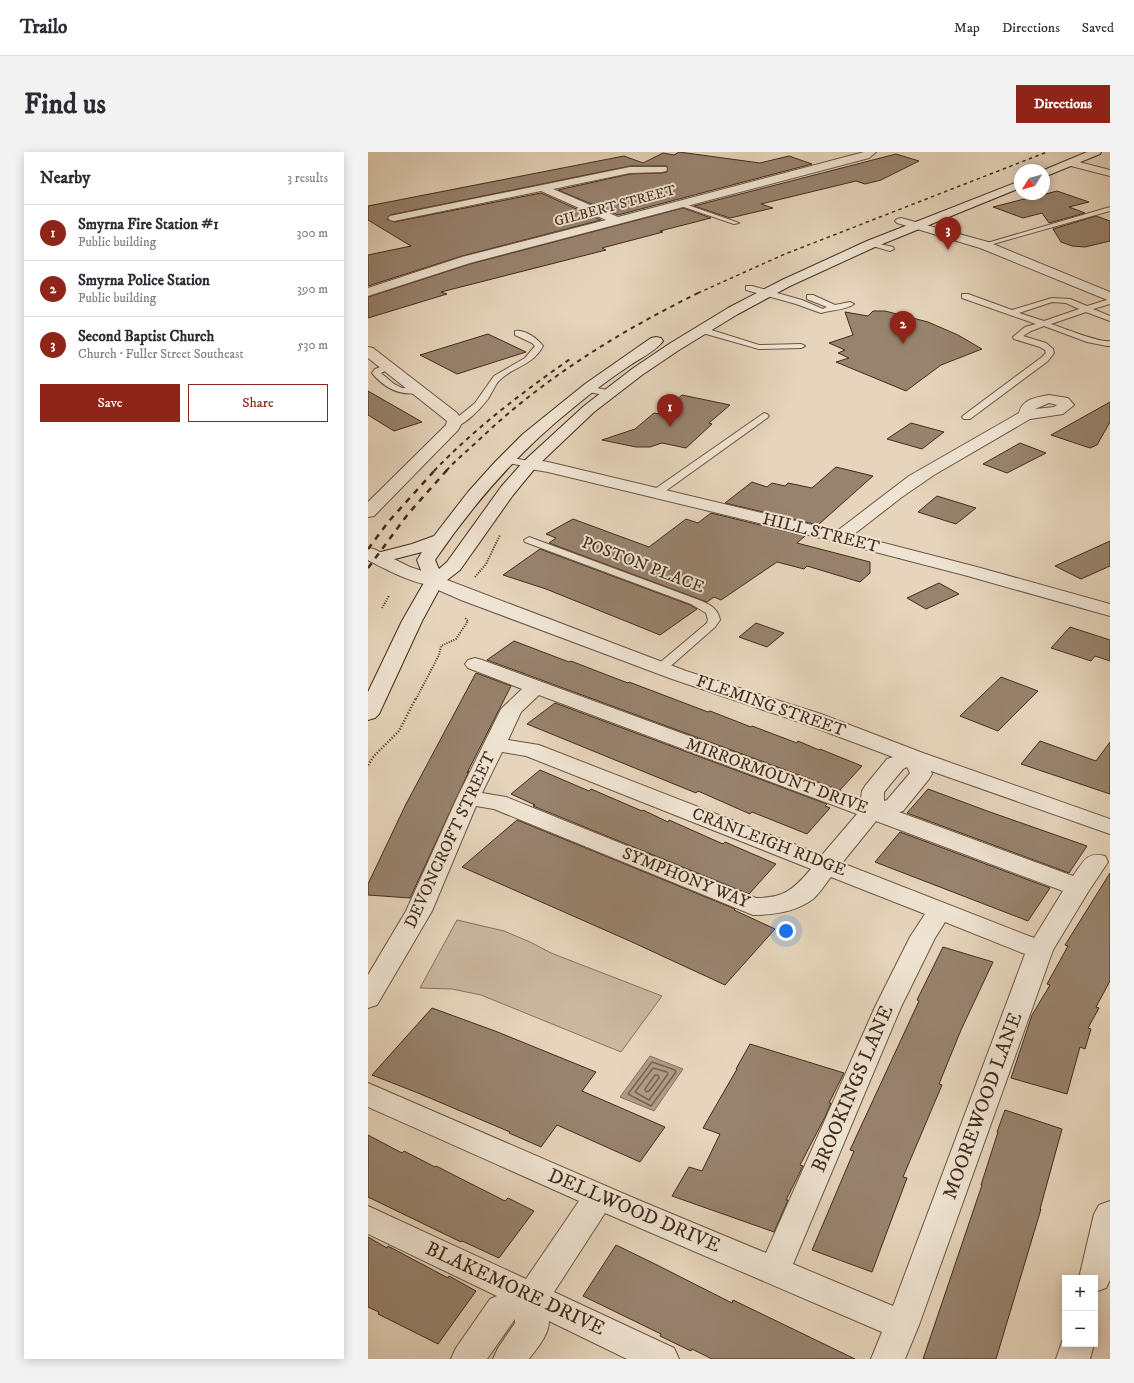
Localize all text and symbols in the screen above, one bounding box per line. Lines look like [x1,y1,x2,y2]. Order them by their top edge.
text: Trailo [20,16,67,39]
text: Map [954,19,980,37]
text: Directions [1002,19,1060,37]
text: Saved [1082,19,1114,37]
button: Directions [1016,85,1110,123]
text: Find us [24,87,106,122]
north arrow [1014,164,1050,200]
text: Nearby [40,167,90,189]
text: 3 results [287,170,328,186]
street label: GILBERT STREET [552,181,678,231]
text: Smyrna Fire Station #1 [78,215,219,234]
pin: 3 [935,217,961,250]
text: 1 [51,225,55,241]
text: 300 m [297,225,328,241]
text: Public building [78,234,156,250]
text: Smyrna Police Station [78,271,210,290]
text: 2 [50,281,56,297]
text: 390 m [297,281,328,297]
text: Public building [78,290,156,306]
pin: 2 [890,311,916,344]
text: Second Baptist Church [78,327,214,346]
text: 3 [51,337,55,353]
text: 530 m [297,337,328,353]
text: Church · Fuller Street Southeast [78,346,244,362]
button: Save [40,384,180,422]
button: Share [188,384,328,422]
pin: 1 [657,394,683,427]
street label: HILL STREET [760,508,882,558]
street label: POSTON PLACE [579,532,707,598]
street label: FLEMING STREET [693,670,849,742]
street label: MIRRORMOUNT DRIVE [683,733,871,819]
street label: DEVONCROFT STREET [399,748,501,932]
street label: CRANLEIGH RIDGE [689,802,849,882]
street label: SYMPHONY WAY [619,842,753,914]
your location [776,921,796,941]
street label: BROOKINGS LANE [807,1002,899,1176]
street label: MOOREWOOD LANE [938,1009,1028,1203]
street label: DELLWOOD DRIVE [544,1163,724,1259]
street label: BLAKEMORE DRIVE [421,1236,609,1342]
map controls [1062,1275,1098,1347]
button: + [1062,1275,1098,1311]
button: − [1062,1311,1098,1347]

